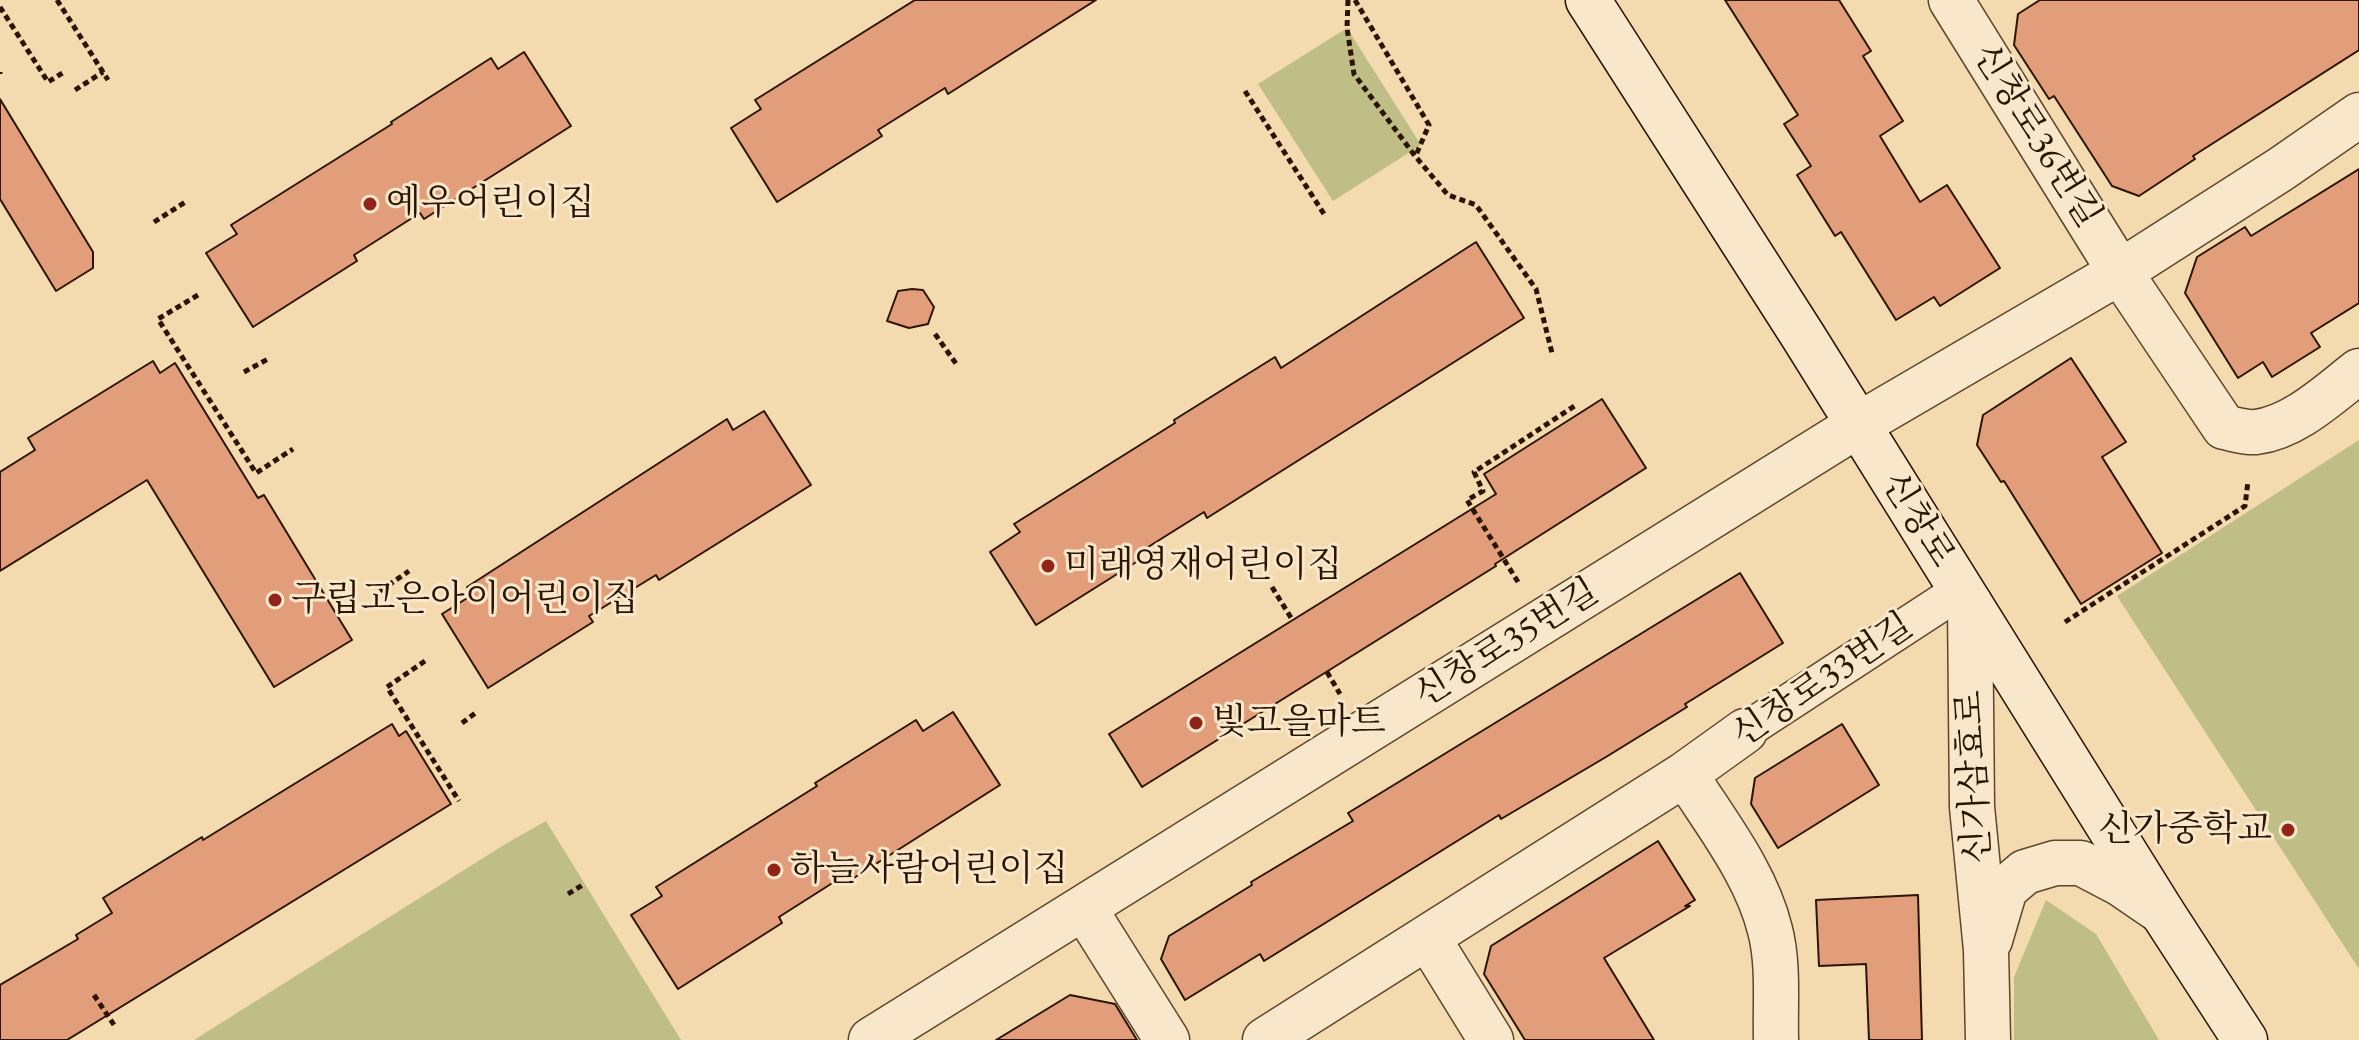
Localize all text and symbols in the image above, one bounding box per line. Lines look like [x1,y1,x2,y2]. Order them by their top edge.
street label: 신창로36번길 [1962,36,2110,236]
place label: 예우어린이집 [386,182,595,226]
marker: 예우어린이집 [361,195,379,213]
street label: 신창로 [1871,464,1963,576]
place label: 미래영재어린이집 [1064,544,1342,588]
marker: 미래영재어린이집 [1039,557,1057,575]
street label: 신창로35번길 [1407,570,1607,718]
place label: 구립고은아이어린이집 [291,578,639,622]
marker: 구립고은아이어린이집 [266,591,284,609]
street label: 신창로33번길 [1725,605,1921,757]
street label: 신가삼효로 [1949,689,2001,865]
place label: 빛고을마트 [1212,701,1386,745]
marker: 빛고을마트 [1187,714,1205,732]
place label: 신가중학교 [2098,808,2272,852]
marker: 신가중학교 [2279,821,2297,839]
place label: 하늘사람어린이집 [790,848,1068,892]
marker: 하늘사람어린이집 [765,861,783,879]

